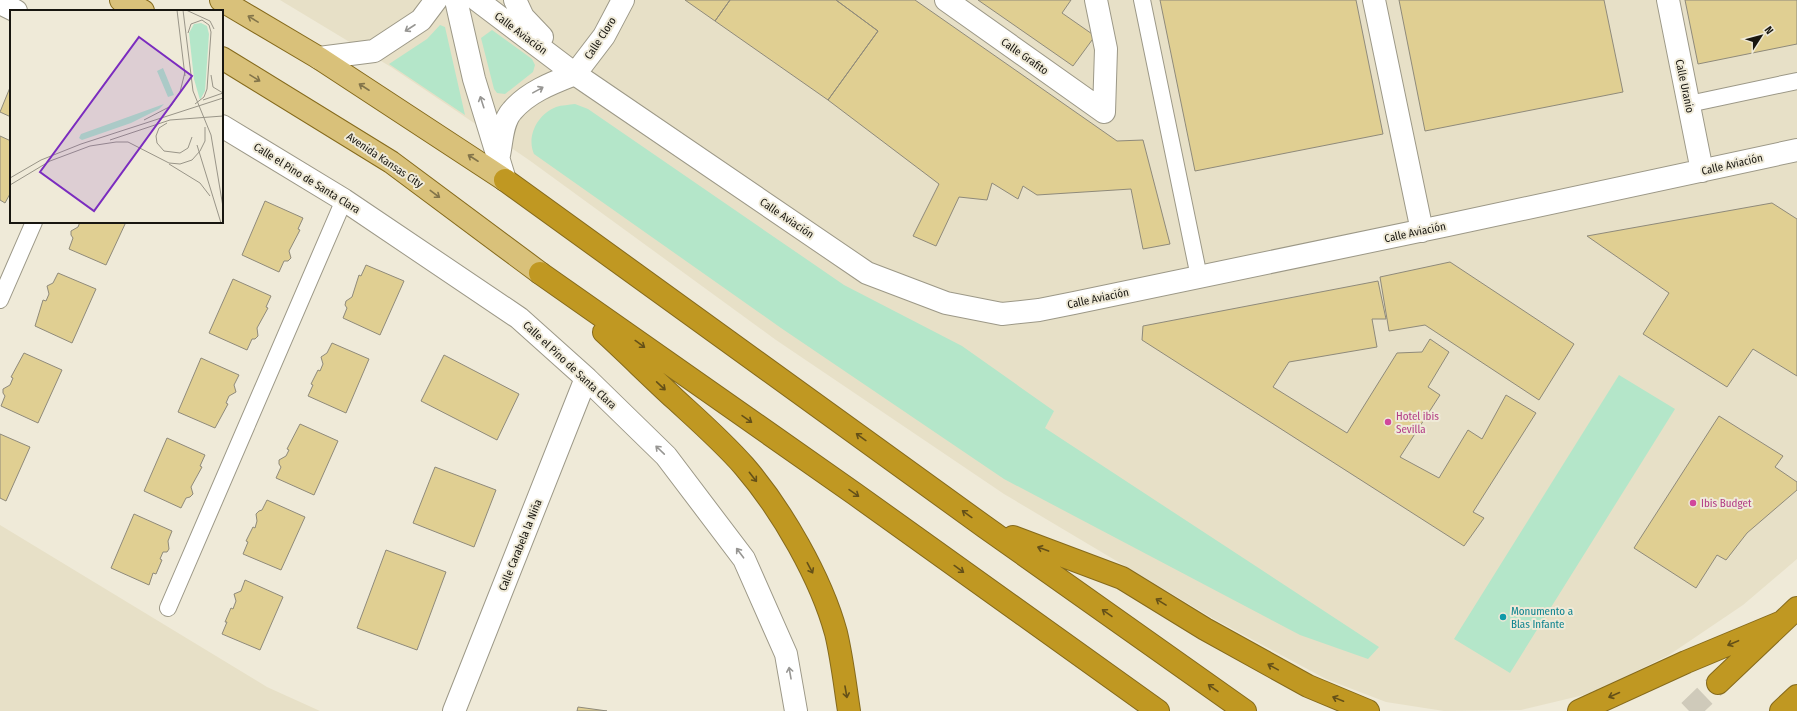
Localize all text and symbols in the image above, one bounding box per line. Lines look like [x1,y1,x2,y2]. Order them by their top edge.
street label: Calle Aviación [492,9,550,57]
inset map [10,10,223,223]
street label: Calle Cloro [582,14,619,62]
one-way arrow [247,15,259,23]
north arrow [1741,16,1781,56]
one-way arrow [404,23,415,32]
text: N [1761,24,1776,37]
street label: Calle Grafito [999,35,1051,78]
street label: Calle Uranio [1673,58,1697,114]
one-way arrow [249,75,261,83]
one-way arrow [359,83,370,91]
one-way arrow [532,86,544,94]
one-way arrow [478,96,485,109]
street label: Avenida Kansas City [344,130,426,191]
street label: Calle el Pino de Santa Clara [251,140,362,216]
street label: Calle Aviación [1700,151,1764,178]
one-way arrow [468,154,479,162]
one-way arrow [429,190,440,199]
street label: Calle Aviación [757,196,816,241]
street label: Calle Aviación [1383,220,1447,245]
street label: Calle Aviación [1066,286,1130,311]
street label: Calle el Pino de Santa Clara [520,319,619,412]
one-way arrow [635,340,646,348]
one-way arrow [656,381,666,390]
place label: Hotel ibis Sevilla [1396,410,1439,436]
one-way arrow [741,415,752,423]
marker: Hotel ibis Sevilla [1383,417,1393,427]
one-way arrow [856,433,867,441]
one-way arrow [655,446,665,455]
one-way arrow [748,472,757,483]
one-way arrow [848,489,859,497]
street label: Calle Carabela la Niña [496,497,545,593]
place label: Ibis Budget [1701,497,1752,510]
marker: Ibis Budget [1688,498,1698,508]
one-way arrow [961,510,972,518]
one-way arrow [1038,544,1050,552]
one-way arrow [735,548,744,559]
one-way arrow [806,561,814,573]
one-way arrow [954,565,965,573]
one-way arrow [1156,598,1167,606]
place label: Monumento a Blas Infante [1511,605,1573,631]
one-way arrow [1101,609,1112,617]
marker: Monumento a Blas Infante [1498,612,1508,622]
one-way arrow [1728,639,1740,647]
one-way arrow [1268,663,1280,671]
one-way arrow [785,666,793,679]
one-way arrow [1207,684,1218,692]
one-way arrow [842,685,850,698]
one-way arrow [1609,692,1621,699]
one-way arrow [1333,694,1345,702]

